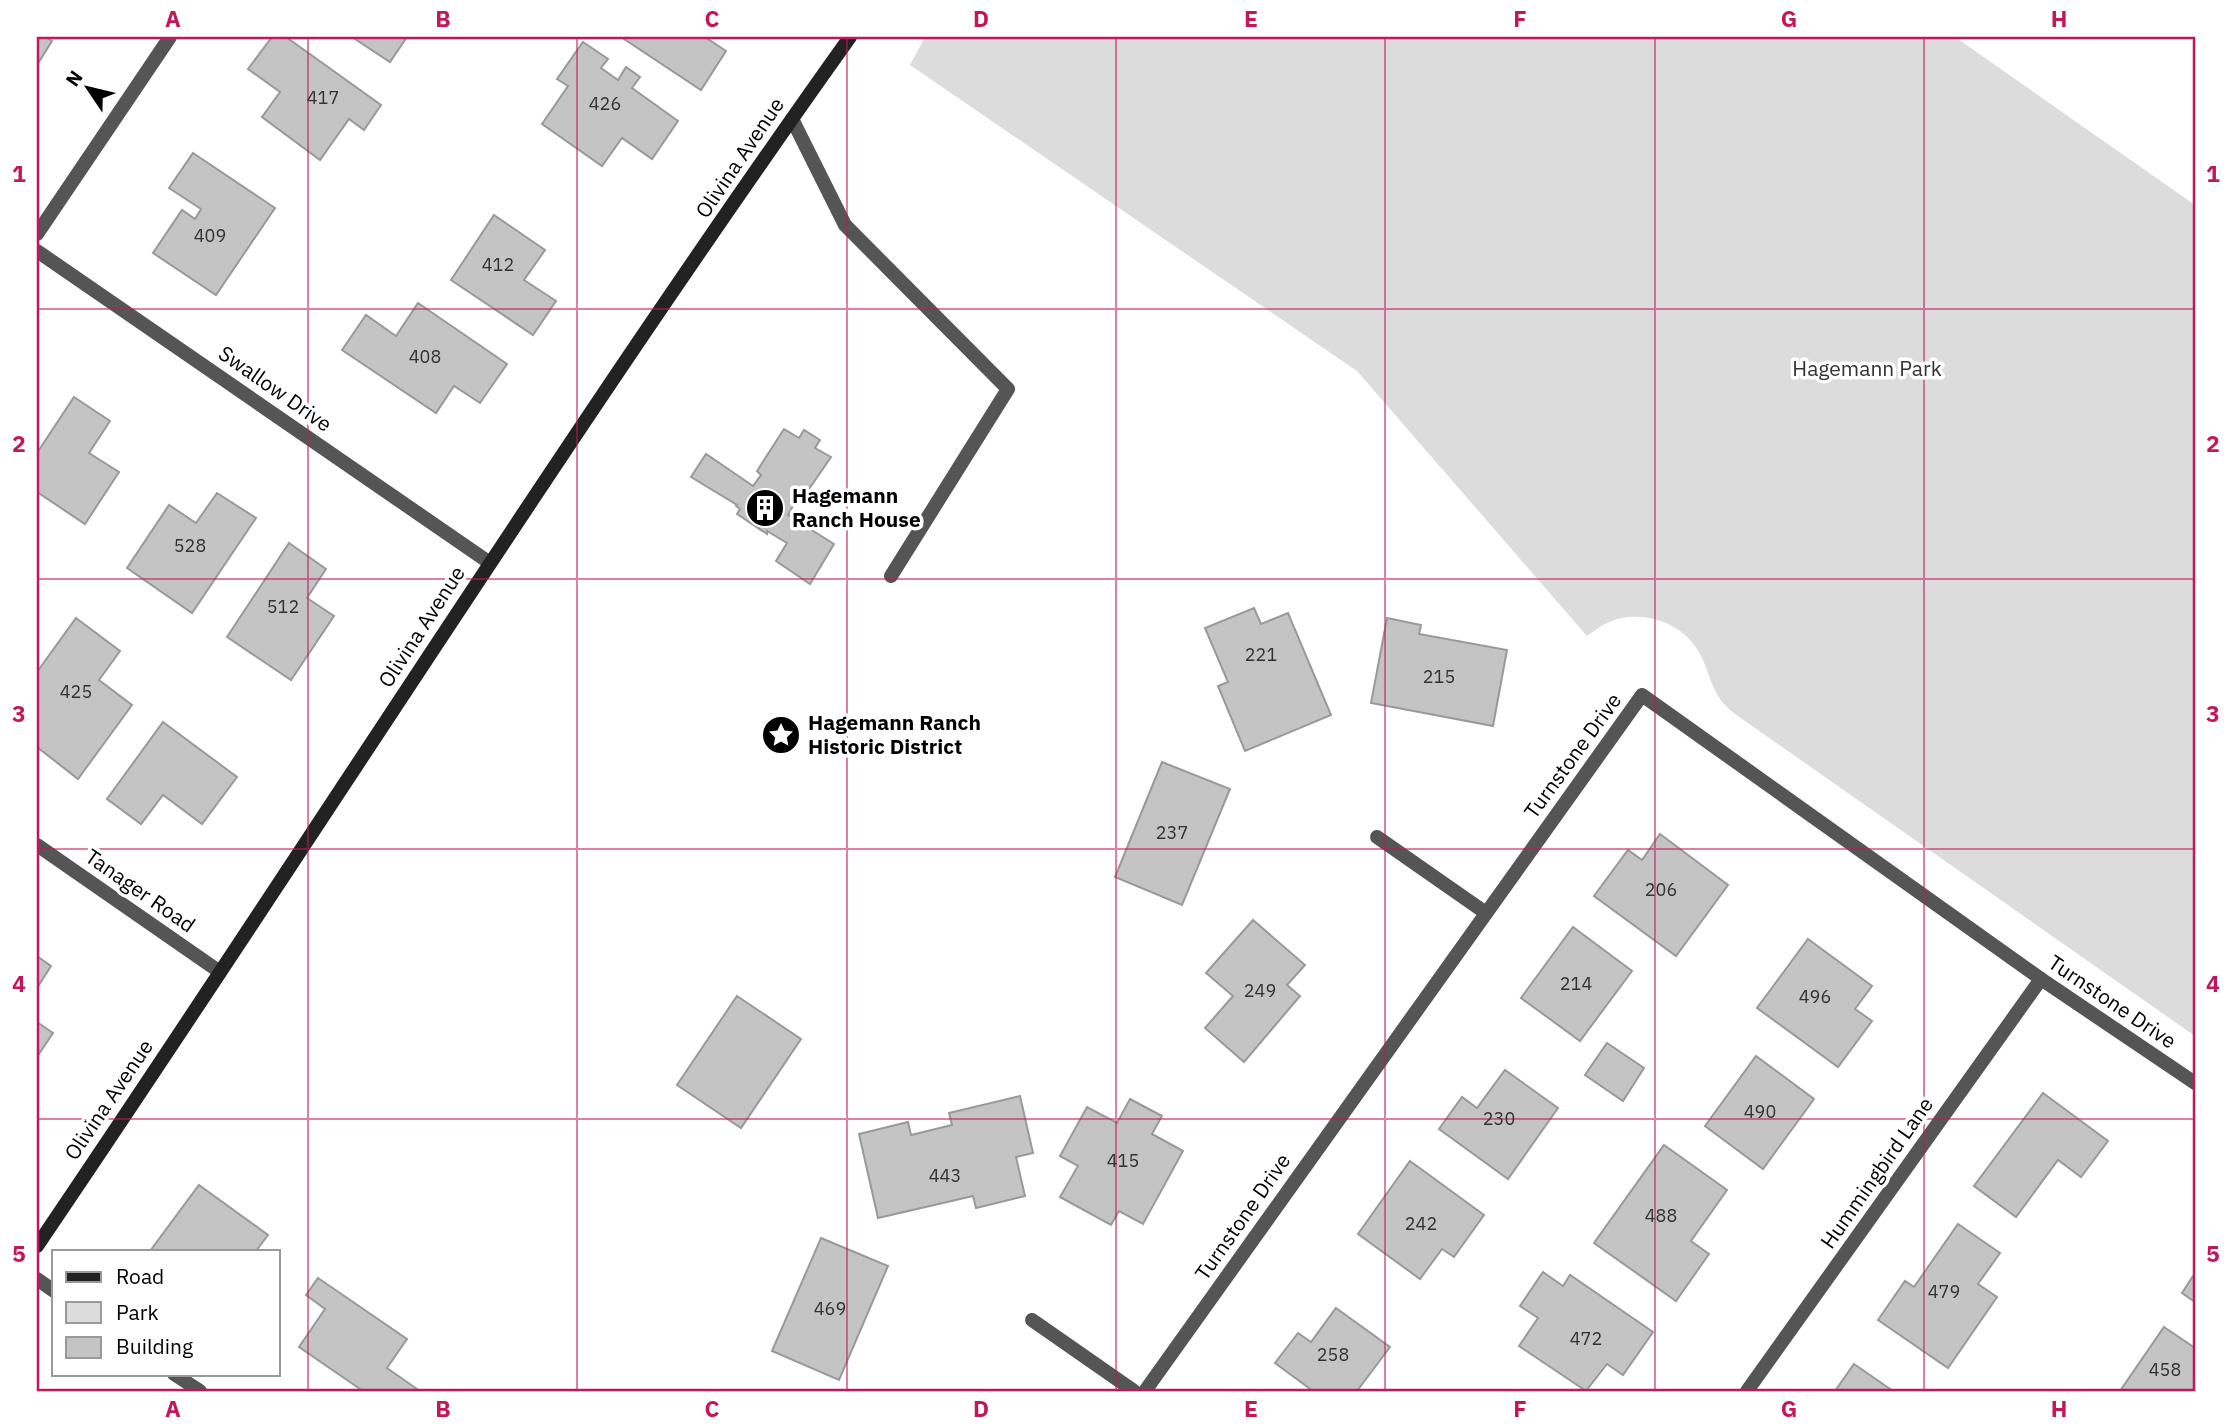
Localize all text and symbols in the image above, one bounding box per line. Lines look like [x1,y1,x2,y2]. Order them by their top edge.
text: A [165,3,181,33]
text: B [435,3,451,33]
text: C [705,3,720,33]
text: D [973,3,989,33]
text: E [1244,3,1258,33]
text: F [1513,3,1527,33]
text: G [1781,3,1797,33]
text: H [2051,3,2067,33]
north arrow [52,52,122,122]
text: N [60,66,88,91]
house number: 417 [307,86,339,109]
house number: 426 [589,92,621,115]
street label: Olivina Avenue [689,92,790,223]
text: 1 [12,158,26,188]
text: 1 [2206,158,2220,188]
house number: 409 [194,224,226,247]
house number: 412 [482,253,514,276]
street label: Swallow Drive [213,339,338,438]
house number: 408 [409,345,441,368]
park label: Hagemann Park [1792,354,1942,382]
text: 2 [12,428,26,458]
text: 2 [2206,428,2220,458]
place label: Hagemann Ranch House [792,481,921,533]
building icon: Hagemann Ranch House [744,487,786,529]
house number: 528 [174,534,206,557]
street label: Olivina Avenue [371,560,471,693]
house number: 512 [267,595,299,618]
house number: 221 [1245,643,1277,666]
house number: 215 [1423,665,1455,688]
house number: 425 [60,680,92,703]
street label: Turnstone Drive [1517,687,1627,824]
text: 3 [12,698,26,728]
text: 3 [2206,698,2220,728]
place label: Hagemann Ranch Historic District [808,708,981,760]
place icon: Hagemann Ranch Historic District [760,714,802,756]
house number: 237 [1156,821,1188,844]
street label: Tanager Road [80,842,201,938]
house number: 206 [1645,878,1677,901]
street label: Turnstone Drive [2043,948,2182,1054]
text: 4 [12,968,26,998]
text: 4 [2206,968,2220,998]
house number: 214 [1560,972,1592,995]
house number: 249 [1244,979,1276,1002]
house number: 496 [1799,985,1831,1008]
street label: Olivina Avenue [58,1034,159,1165]
street label: Hummingbird Lane [1813,1091,1939,1254]
house number: 490 [1744,1100,1776,1123]
house number: 230 [1483,1107,1515,1130]
street label: Turnstone Drive [1188,1147,1296,1285]
house number: 415 [1107,1149,1139,1172]
house number: 443 [929,1164,961,1187]
house number: 488 [1645,1204,1677,1227]
house number: 242 [1405,1212,1437,1235]
text: 5 [12,1238,26,1268]
text: 5 [2206,1238,2220,1268]
legend [52,1250,280,1376]
text: Road [116,1262,164,1290]
house number: 479 [1928,1280,1960,1303]
house number: 469 [814,1297,846,1320]
text: Park [116,1298,159,1326]
house number: 472 [1570,1327,1602,1350]
text: Building [116,1332,193,1360]
house number: 258 [1317,1343,1349,1366]
house number: 458 [2149,1358,2181,1381]
text: A [165,1393,181,1423]
text: B [435,1393,451,1423]
text: C [705,1393,720,1423]
text: D [973,1393,989,1423]
text: E [1244,1393,1258,1423]
text: F [1513,1393,1527,1423]
text: G [1781,1393,1797,1423]
text: H [2051,1393,2067,1423]

